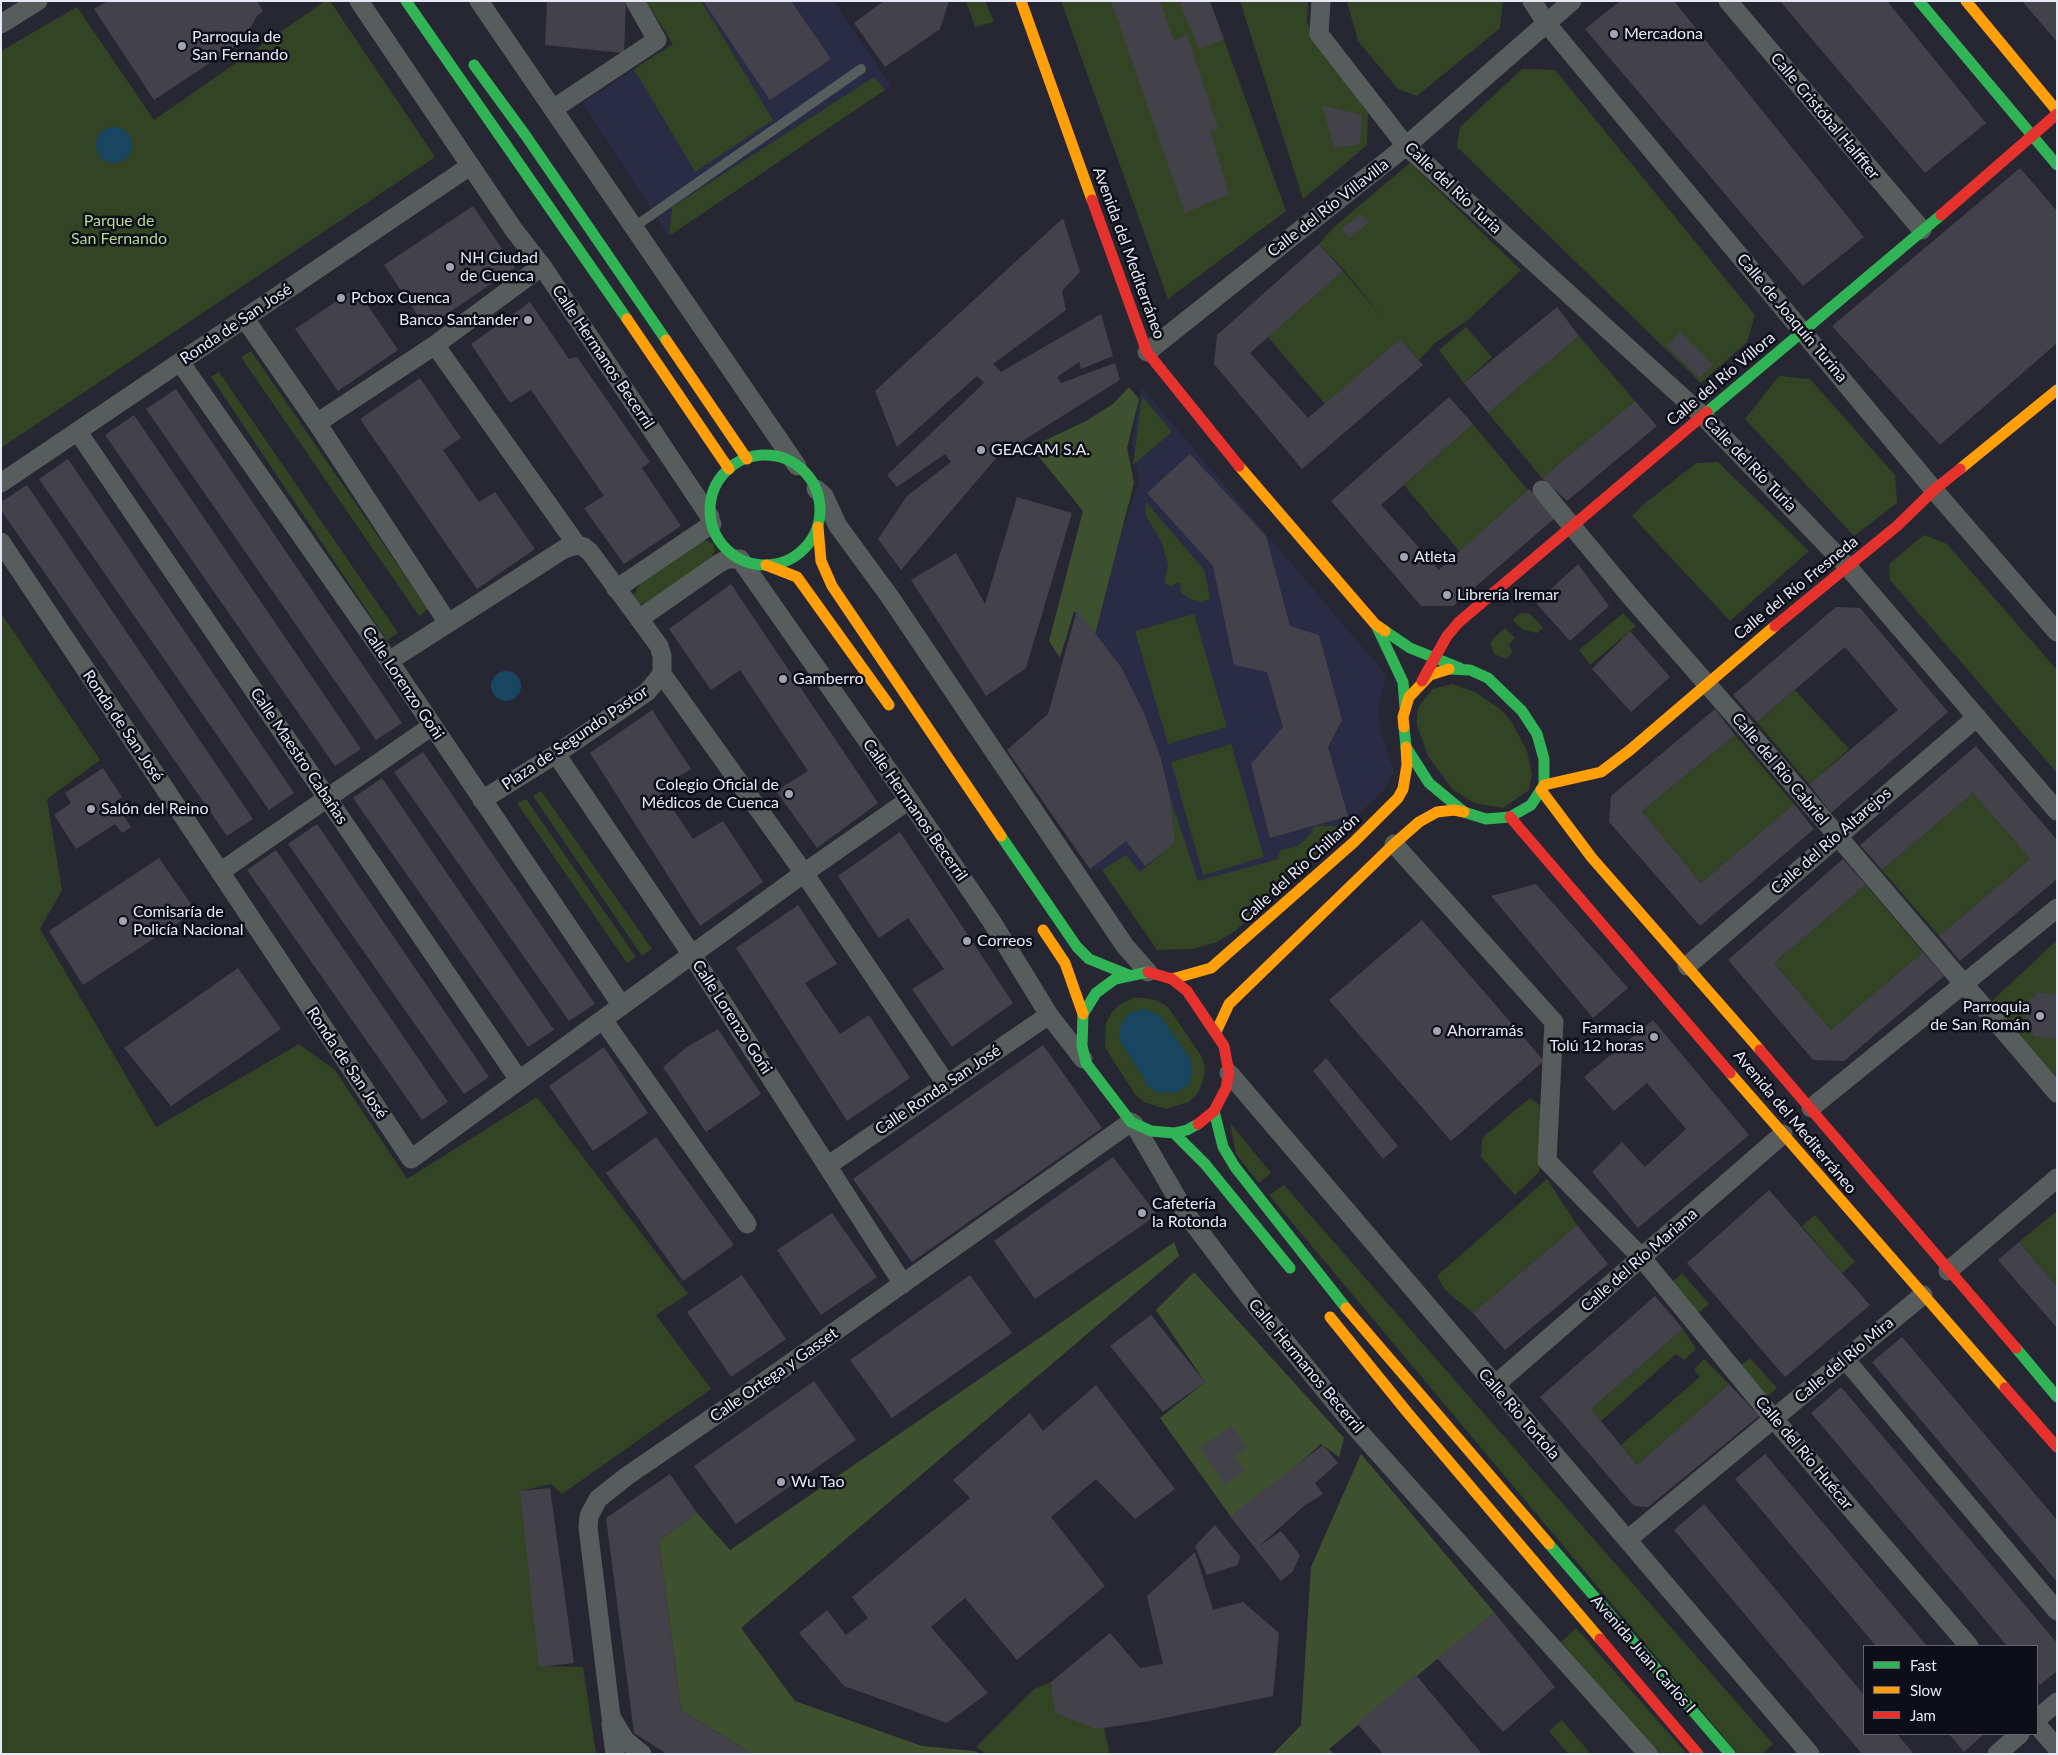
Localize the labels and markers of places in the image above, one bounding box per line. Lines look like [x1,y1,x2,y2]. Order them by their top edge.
place label: Mercadona [1624,24,1703,44]
place label: Parroquia de San Fernando [192,27,288,65]
marker: Mercadona [1608,28,1620,40]
marker: Parroquia de San Fernando [176,40,188,52]
place label: NH Ciudad de Cuenca [460,248,538,286]
marker: NH Ciudad de Cuenca [444,261,456,273]
place label: Pcbox Cuenca [351,288,450,308]
marker: Pcbox Cuenca [335,292,347,304]
place label: Banco Santander [399,310,518,330]
marker: Banco Santander [522,314,534,326]
place label: GEACAM S.A. [991,440,1090,460]
marker: GEACAM S.A. [975,444,987,456]
place label: Atleta [1414,547,1456,567]
marker: Atleta [1398,551,1410,563]
place label: Librería Iremar [1457,585,1559,605]
marker: Librería Iremar [1441,589,1453,601]
place label: Gamberro [793,669,864,689]
marker: Gamberro [777,673,789,685]
place label: Colegio Oficial de Médicos de Cuenca [642,775,779,813]
marker: Colegio Oficial de Médicos de Cuenca [783,788,795,800]
place label: Salón del Reino [101,799,208,819]
marker: Salón del Reino [85,803,97,815]
place label: Comisaría de Policía Nacional [133,902,244,940]
marker: Comisaría de Policía Nacional [117,915,129,927]
place label: Correos [977,931,1032,951]
marker: Correos [961,935,973,947]
place label: Parroquia de San Román [1930,997,2030,1035]
marker: Parroquia de San Román [2034,1010,2046,1022]
place label: Farmacia Tolú 12 horas [1549,1018,1644,1056]
place label: Ahorramás [1447,1021,1523,1041]
marker: Ahorramás [1431,1025,1443,1037]
marker: Farmacia Tolú 12 horas [1648,1031,1660,1043]
place label: Cafetería la Rotonda [1152,1194,1227,1232]
marker: Cafetería la Rotonda [1136,1207,1148,1219]
place label: Wu Tao [791,1472,845,1492]
marker: Wu Tao [775,1476,787,1488]

